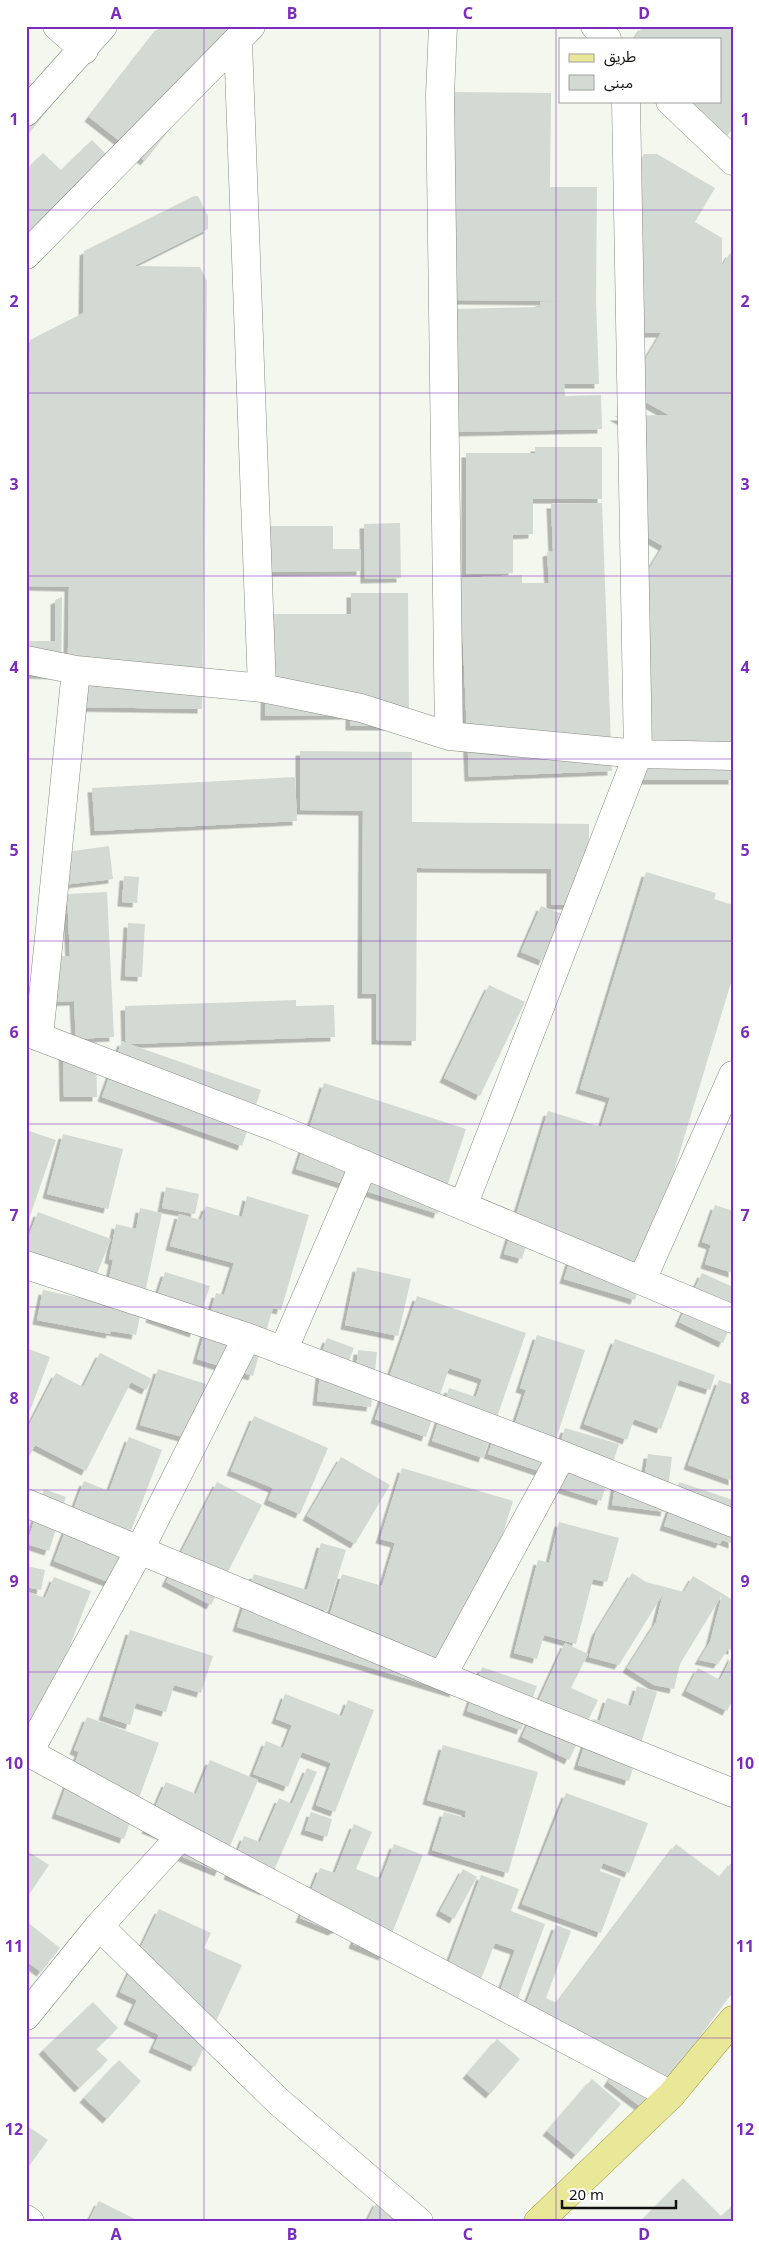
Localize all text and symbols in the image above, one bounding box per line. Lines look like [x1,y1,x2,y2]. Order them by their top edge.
text: A [110,2,122,24]
text: B [287,2,297,24]
text: C [463,2,473,24]
text: D [638,2,650,24]
legend [559,38,722,102]
text: طريق [604,46,636,67]
text: مبنى [604,72,633,92]
text: 1 [9,108,19,130]
text: 1 [740,108,750,130]
text: 2 [9,290,19,312]
text: 2 [740,290,750,312]
text: 3 [9,473,19,495]
text: 3 [740,473,750,495]
text: 4 [9,656,19,678]
text: 4 [740,656,750,678]
text: 5 [9,839,19,861]
text: 5 [740,839,750,861]
text: 6 [9,1021,19,1043]
text: 6 [740,1021,750,1043]
text: 7 [9,1204,19,1226]
text: 7 [740,1204,750,1226]
text: 8 [9,1387,19,1409]
text: 8 [740,1387,750,1409]
text: 9 [9,1570,19,1592]
text: 9 [740,1570,750,1592]
text: 10 [5,1752,23,1774]
text: 10 [736,1752,754,1774]
text: 11 [5,1935,23,1957]
text: 11 [736,1935,754,1957]
text: 12 [5,2118,23,2140]
text: 12 [736,2118,754,2140]
scale bar [562,2178,675,2210]
text: 20 m [569,2184,604,2204]
text: A [110,2223,122,2245]
text: B [287,2223,297,2245]
text: C [463,2223,473,2245]
text: D [638,2223,650,2245]

